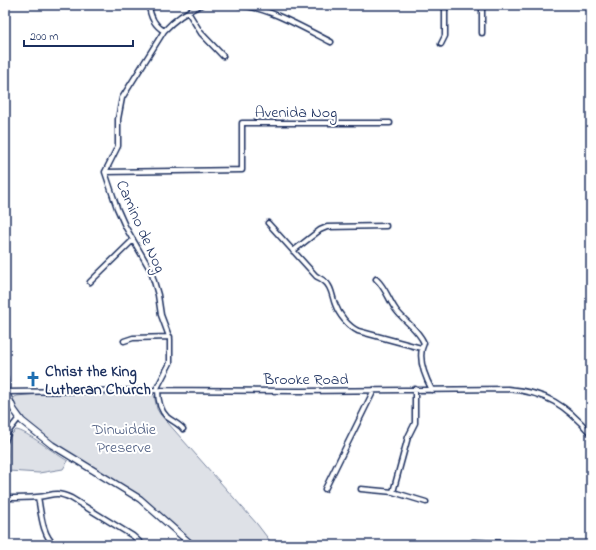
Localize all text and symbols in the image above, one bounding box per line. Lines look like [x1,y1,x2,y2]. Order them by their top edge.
scale bar [24,22,133,48]
text: 200 m [30,28,59,46]
street label: Avenida Nog [255,101,337,125]
street label: Camino de Nog [109,177,171,277]
place label: Christ the King Lutheran Church [45,360,151,402]
street label: Brooke Road [263,368,348,392]
church icon: Christ the King Lutheran Church [24,370,42,388]
park label: Dinwiddie Preserve [91,418,157,460]

